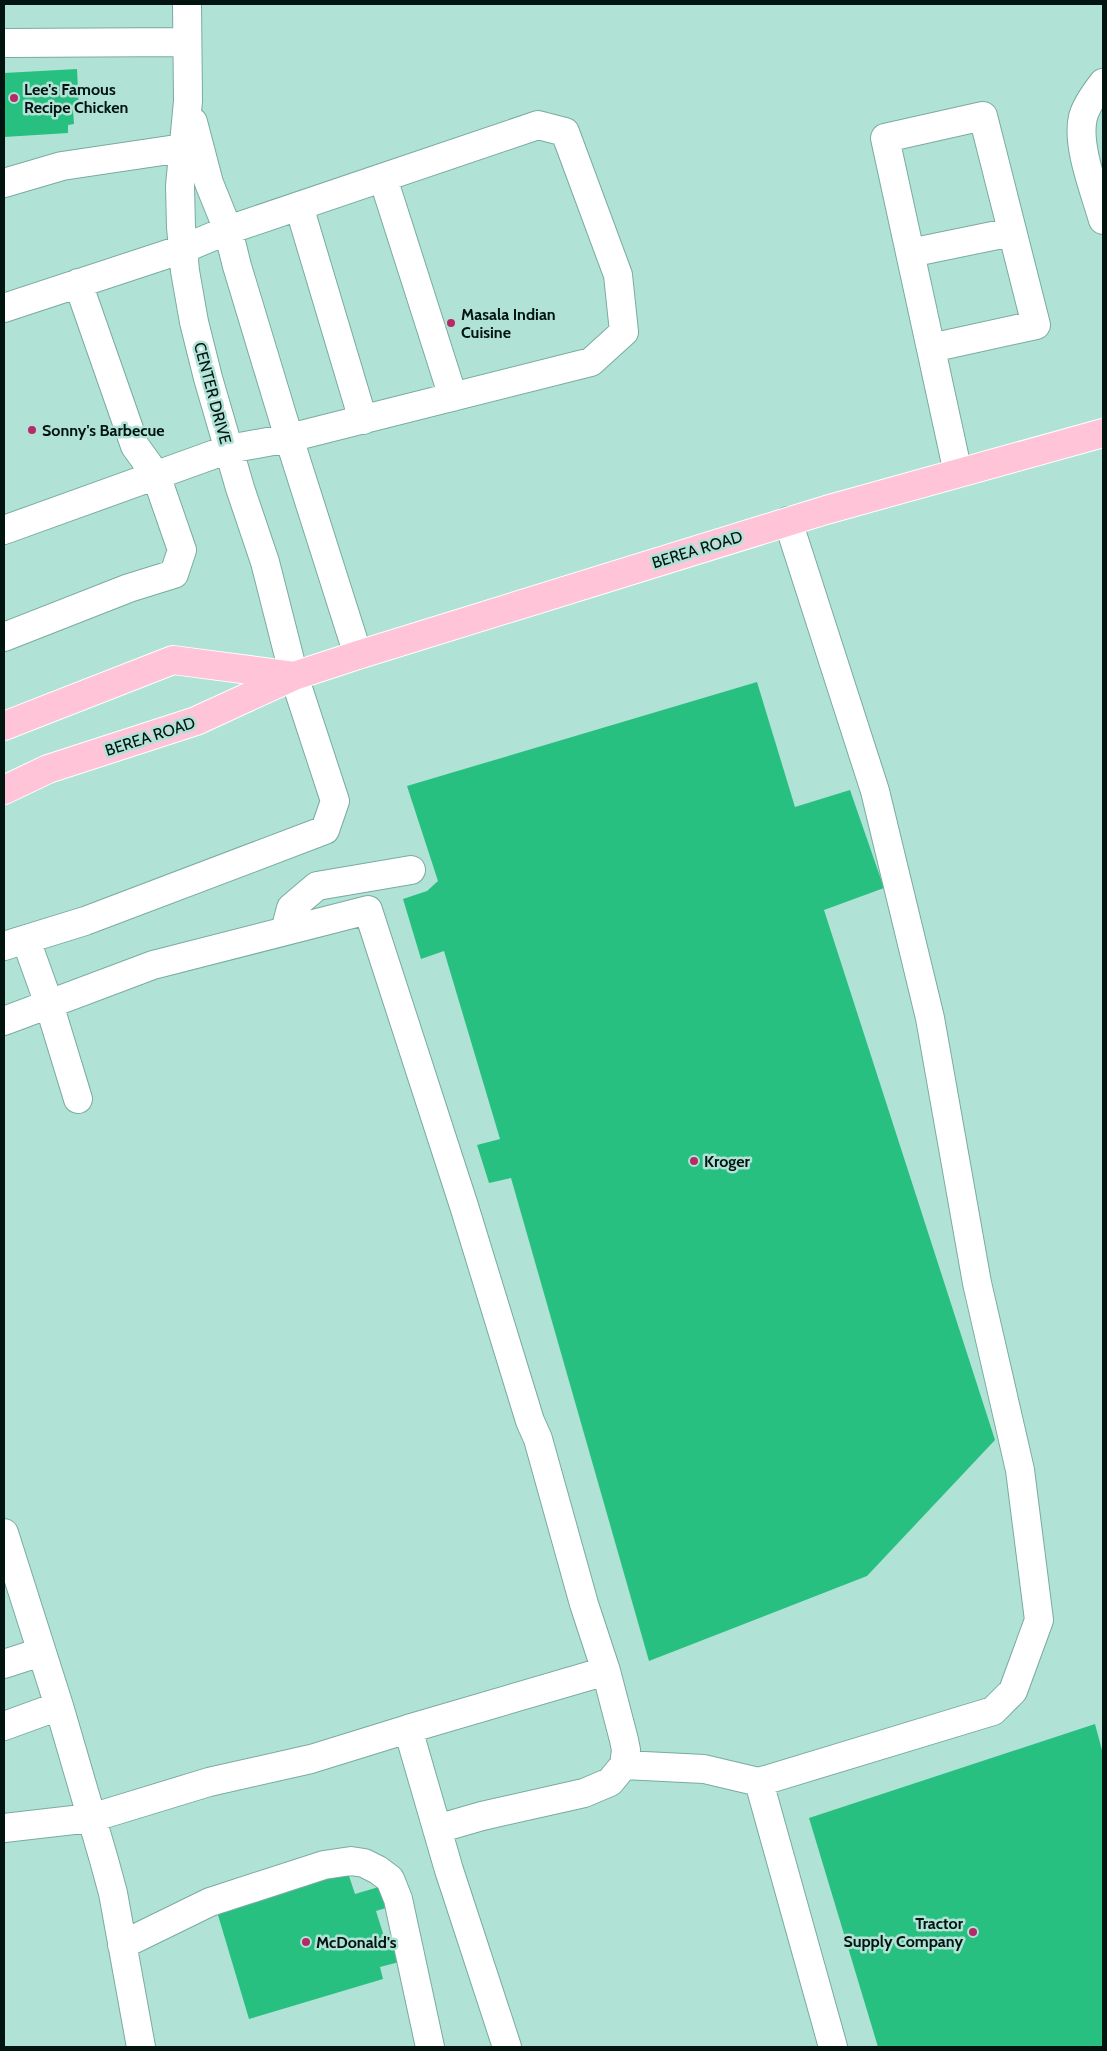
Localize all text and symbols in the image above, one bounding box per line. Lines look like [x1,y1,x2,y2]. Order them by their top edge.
place label: Lee's Famous Recipe Chicken [24,80,128,117]
marker: Lee's Famous Recipe Chicken [8,92,20,104]
place label: Masala Indian Cuisine [461,305,556,342]
marker: Masala Indian Cuisine [445,317,457,329]
street label: CENTER DRIVE [190,340,235,446]
place label: Sonny's Barbecue [42,421,165,440]
marker: Sonny's Barbecue [26,424,38,436]
street label: BEREA ROAD [650,527,745,572]
street label: BEREA ROAD [103,713,198,760]
place label: Kroger [704,1152,750,1171]
marker: Kroger [688,1155,700,1167]
place label: Tractor Supply Company [843,1914,964,1951]
marker: Tractor Supply Company [967,1926,979,1938]
place label: McDonald's [316,1933,397,1952]
marker: McDonald's [300,1936,312,1948]

